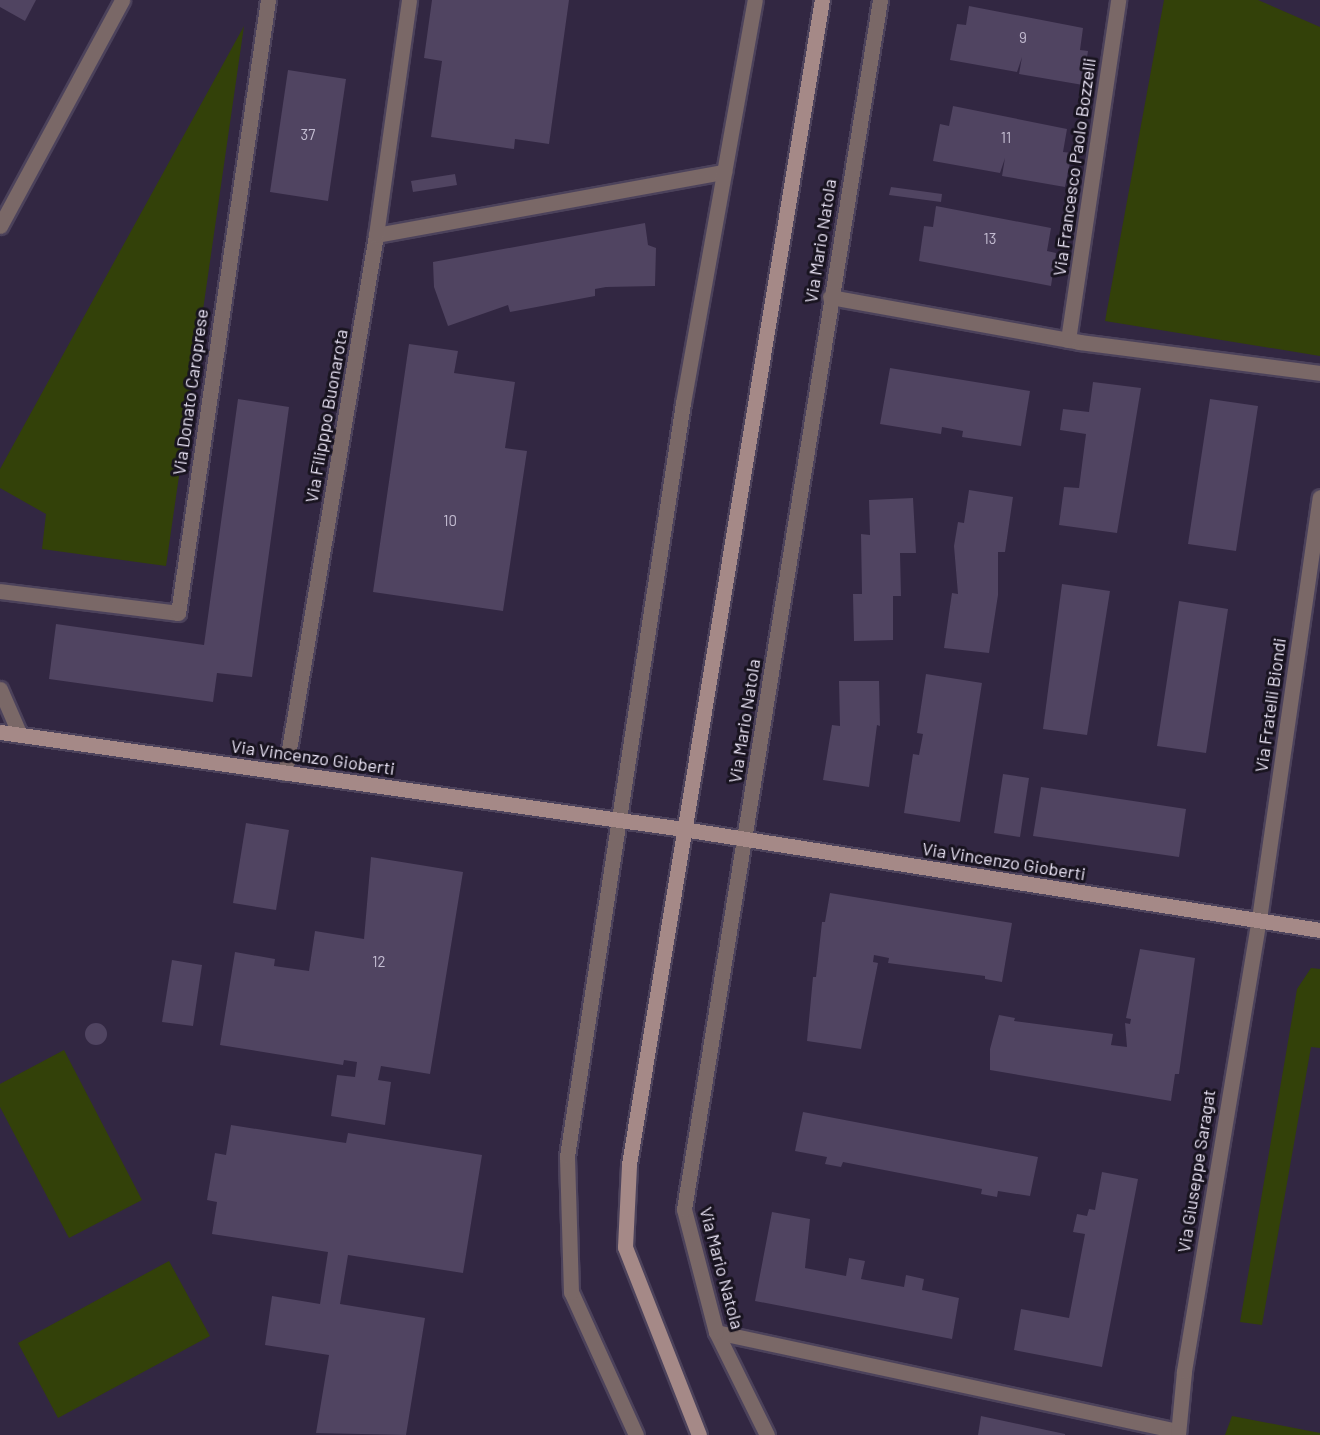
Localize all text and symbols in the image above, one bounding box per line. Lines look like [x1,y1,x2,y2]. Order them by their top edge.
house number: 9 [1019,29,1027,47]
street label: Via Francesco Paolo Bozzelli [1048,56,1100,278]
house number: 37 [301,126,315,144]
house number: 11 [1001,129,1011,147]
street label: Via Mario Natola [800,177,840,305]
house number: 13 [984,230,996,248]
street label: Via Donato Caroprese [168,307,212,477]
street label: Via Filipppo Buonarota [300,327,352,505]
house number: 10 [443,512,457,530]
street label: Via Fratelli Biondi [1250,636,1290,774]
street label: Via Mario Natola [724,657,764,785]
street label: Via Vincenzo Gioberti [230,735,396,779]
street label: Via Vincenzo Gioberti [921,837,1087,885]
house number: 12 [372,953,386,971]
street label: Via Giuseppe Saragat [1172,1088,1220,1254]
street label: Via Mario Natola [695,1205,749,1331]

